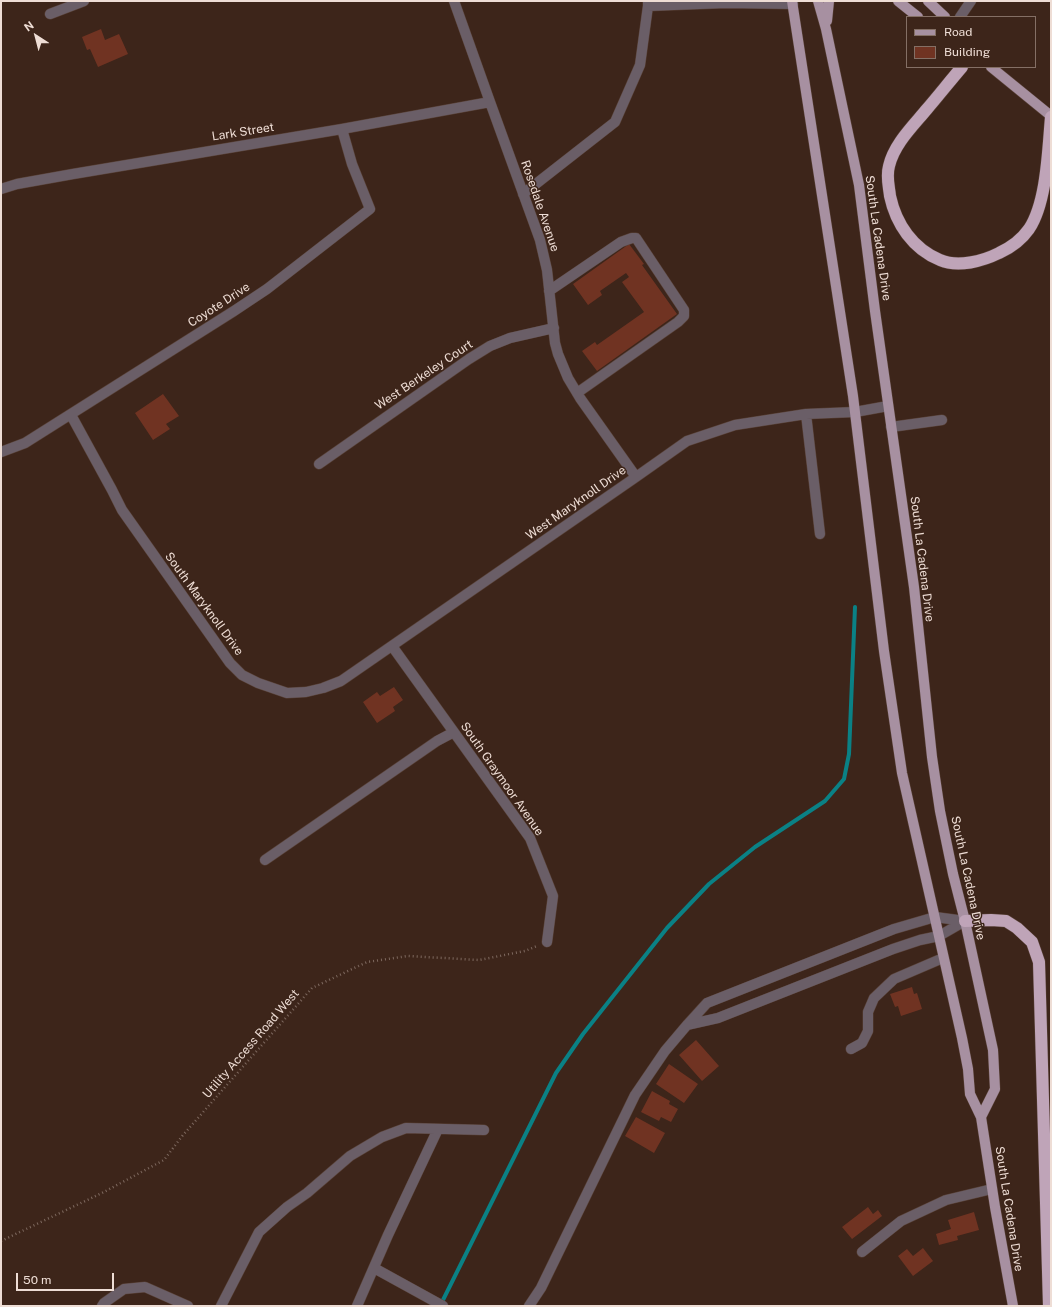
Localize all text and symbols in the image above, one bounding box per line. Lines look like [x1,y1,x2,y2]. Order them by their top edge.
north arrow [16,16,56,56]
legend [906,16,1036,68]
text: N [22,19,36,34]
text: Road [944,25,972,39]
text: Building [944,45,990,59]
street label: Lark Street [211,120,275,144]
street label: Rosedale Avenue [518,158,562,254]
street label: South La Cadena Drive [862,174,894,302]
street label: Coyote Drive [185,280,253,330]
street label: West Berkeley Court [372,337,476,413]
street label: West Maryknoll Drive [523,463,629,543]
street label: South La Cadena Drive [907,495,937,623]
street label: South Maryknoll Drive [162,550,246,658]
street label: South Graymoor Avenue [457,720,547,838]
street label: South La Cadena Drive [948,815,988,941]
street label: Utility Access Road West [200,987,302,1101]
street label: South La Cadena Drive [992,1145,1026,1273]
scale bar [18,1265,116,1291]
text: 50 m [23,1273,51,1287]

